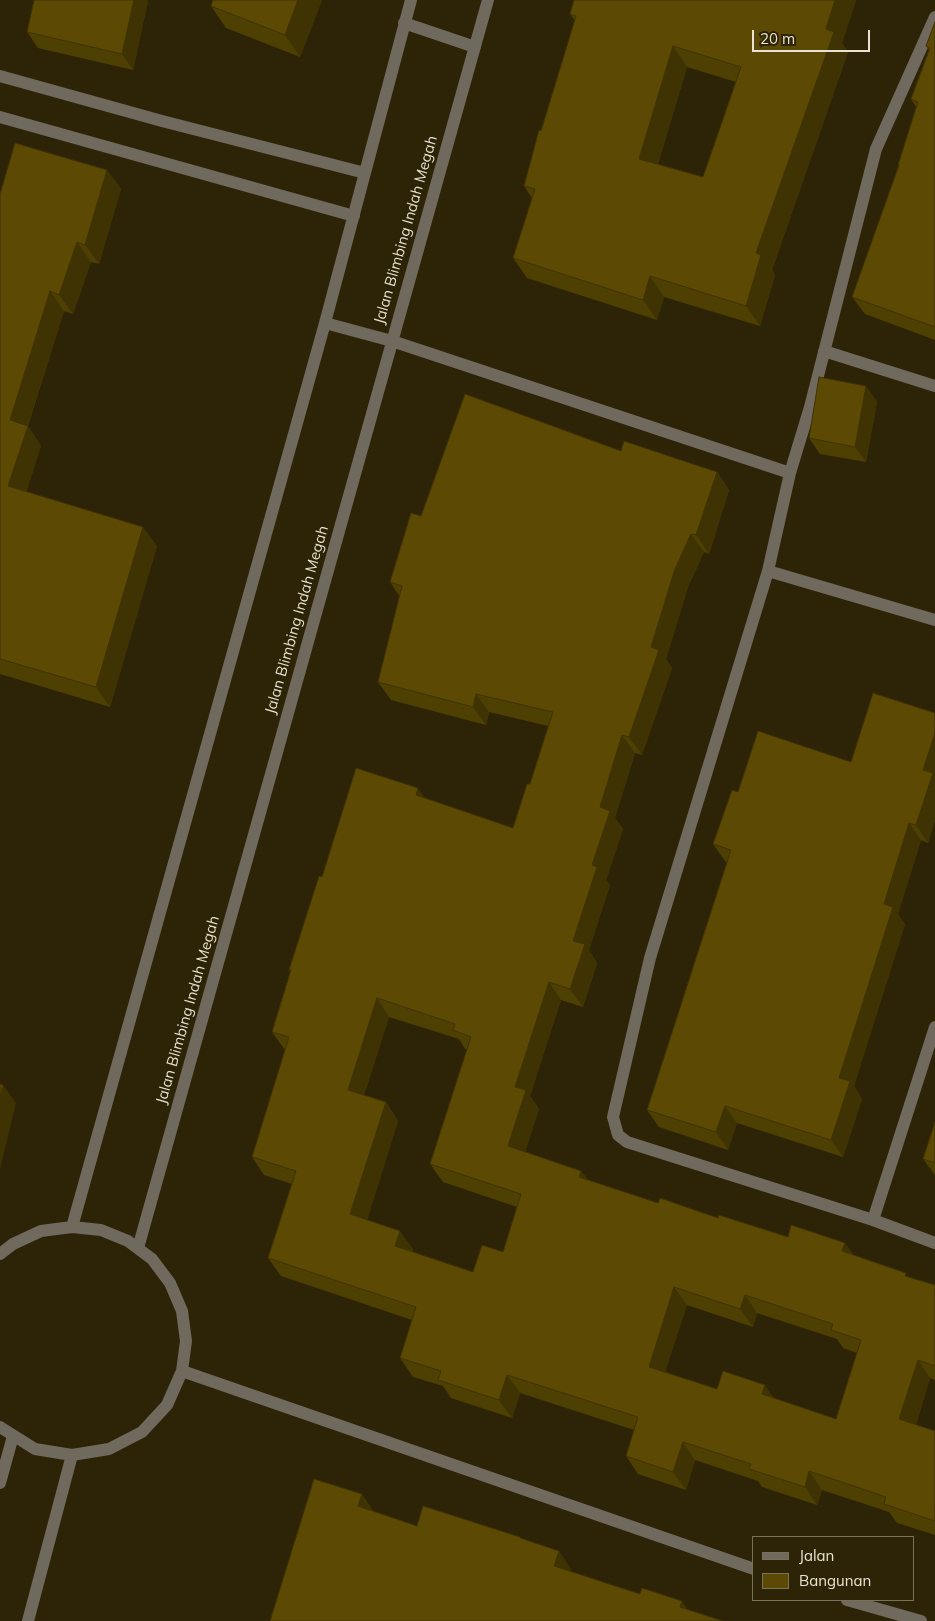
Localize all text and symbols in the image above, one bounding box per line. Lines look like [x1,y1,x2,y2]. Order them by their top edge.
scale bar [755,20,872,52]
text: 20 m [760,29,795,48]
street label: Jalan Blimbing Indah Megah [370,134,442,326]
street label: Jalan Blimbing Indah Megah [261,524,333,716]
street label: Jalan Blimbing Indah Megah [152,914,224,1106]
legend [752,1536,915,1601]
text: Jalan [799,1546,834,1565]
text: Bangunan [799,1571,871,1590]

